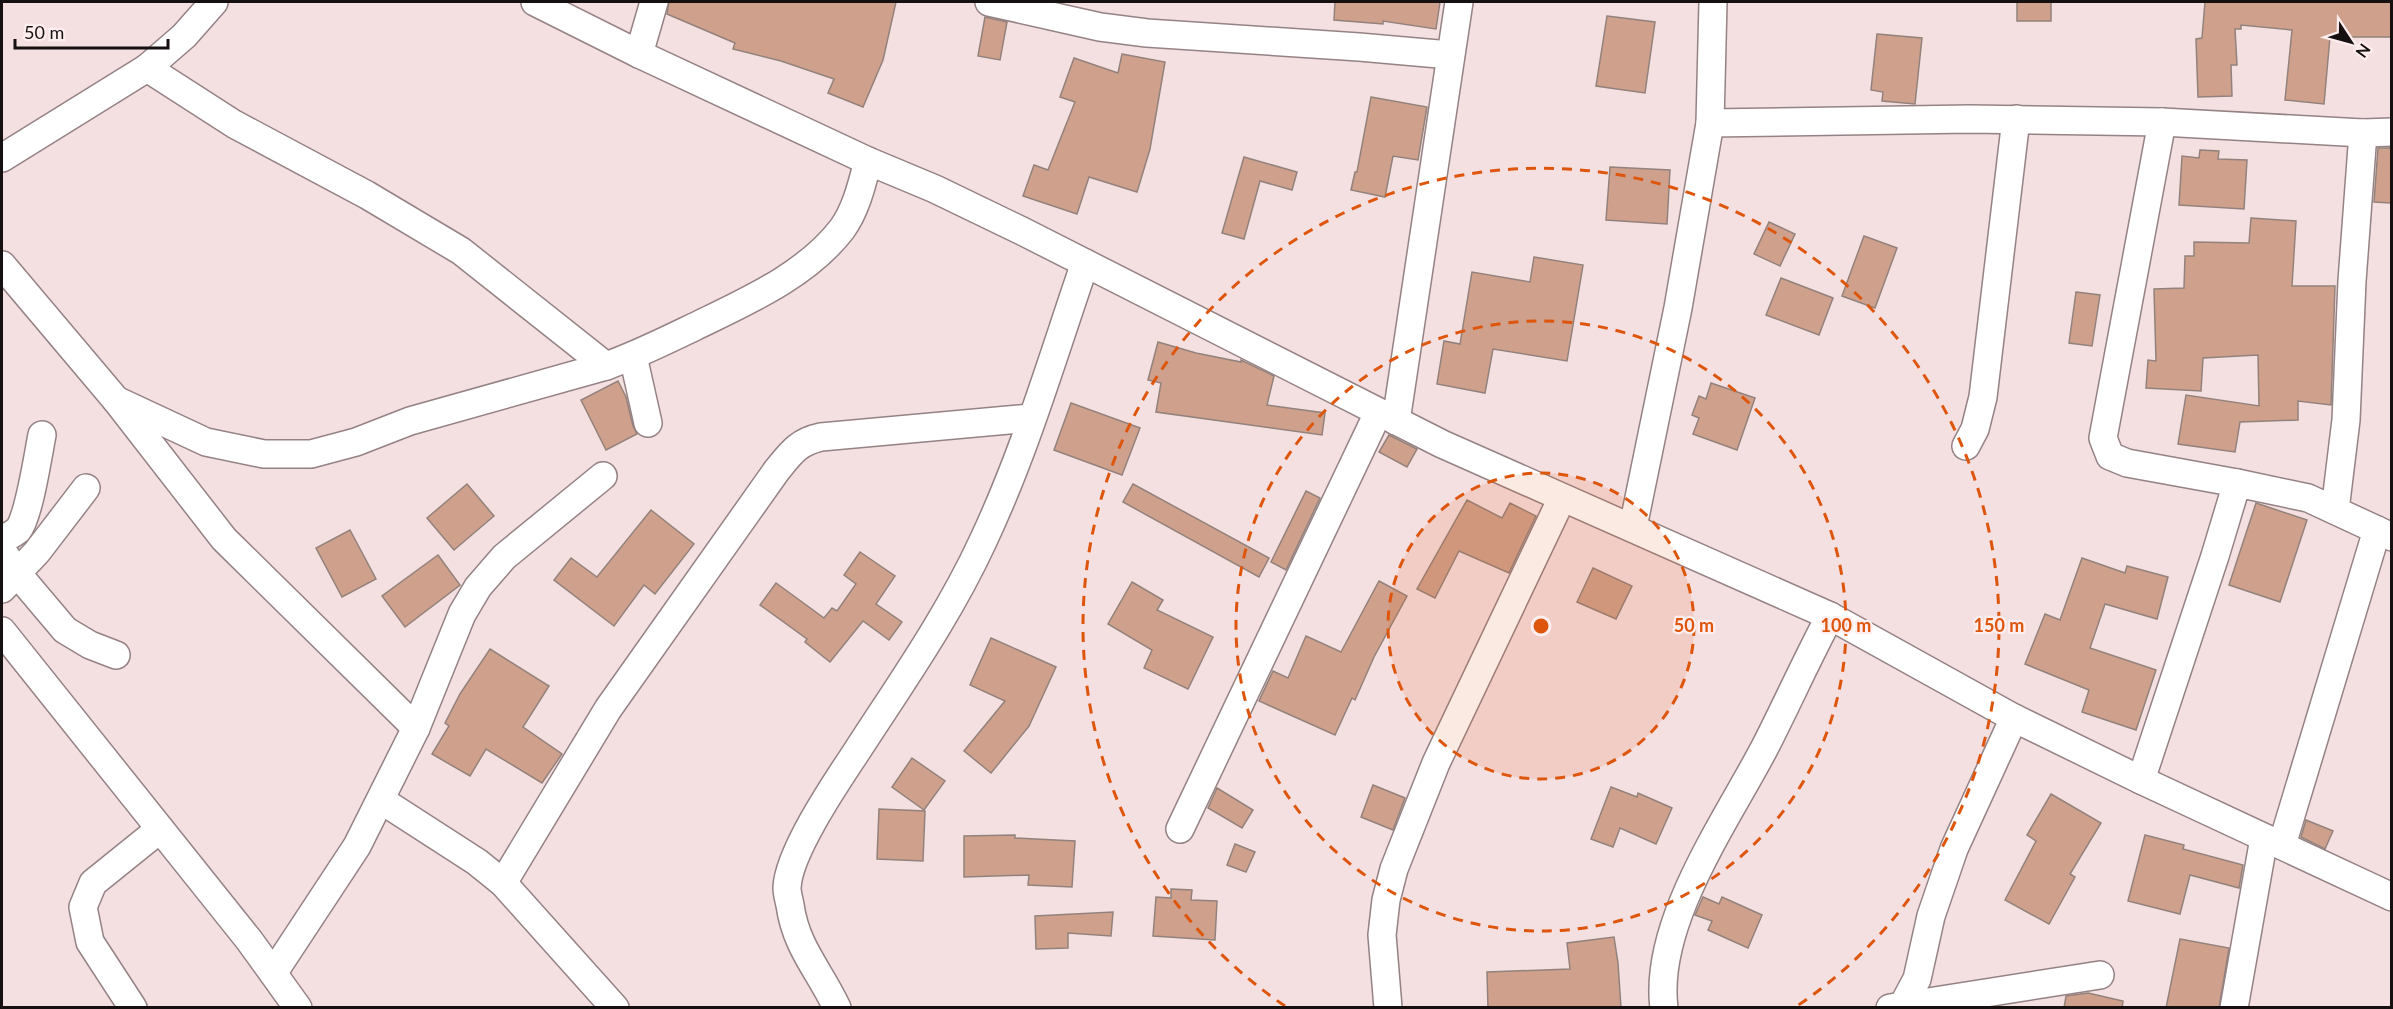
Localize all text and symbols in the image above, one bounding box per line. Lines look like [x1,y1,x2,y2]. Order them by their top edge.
scale bar [15,12,168,50]
north arrow [2321,12,2381,72]
text: 50 m [24,21,64,43]
text: N [2352,41,2375,62]
text: 50 m [1674,614,1714,636]
text: 100 m [1821,614,1871,636]
text: 150 m [1974,614,2024,636]
centre of rings [1531,616,1551,636]

